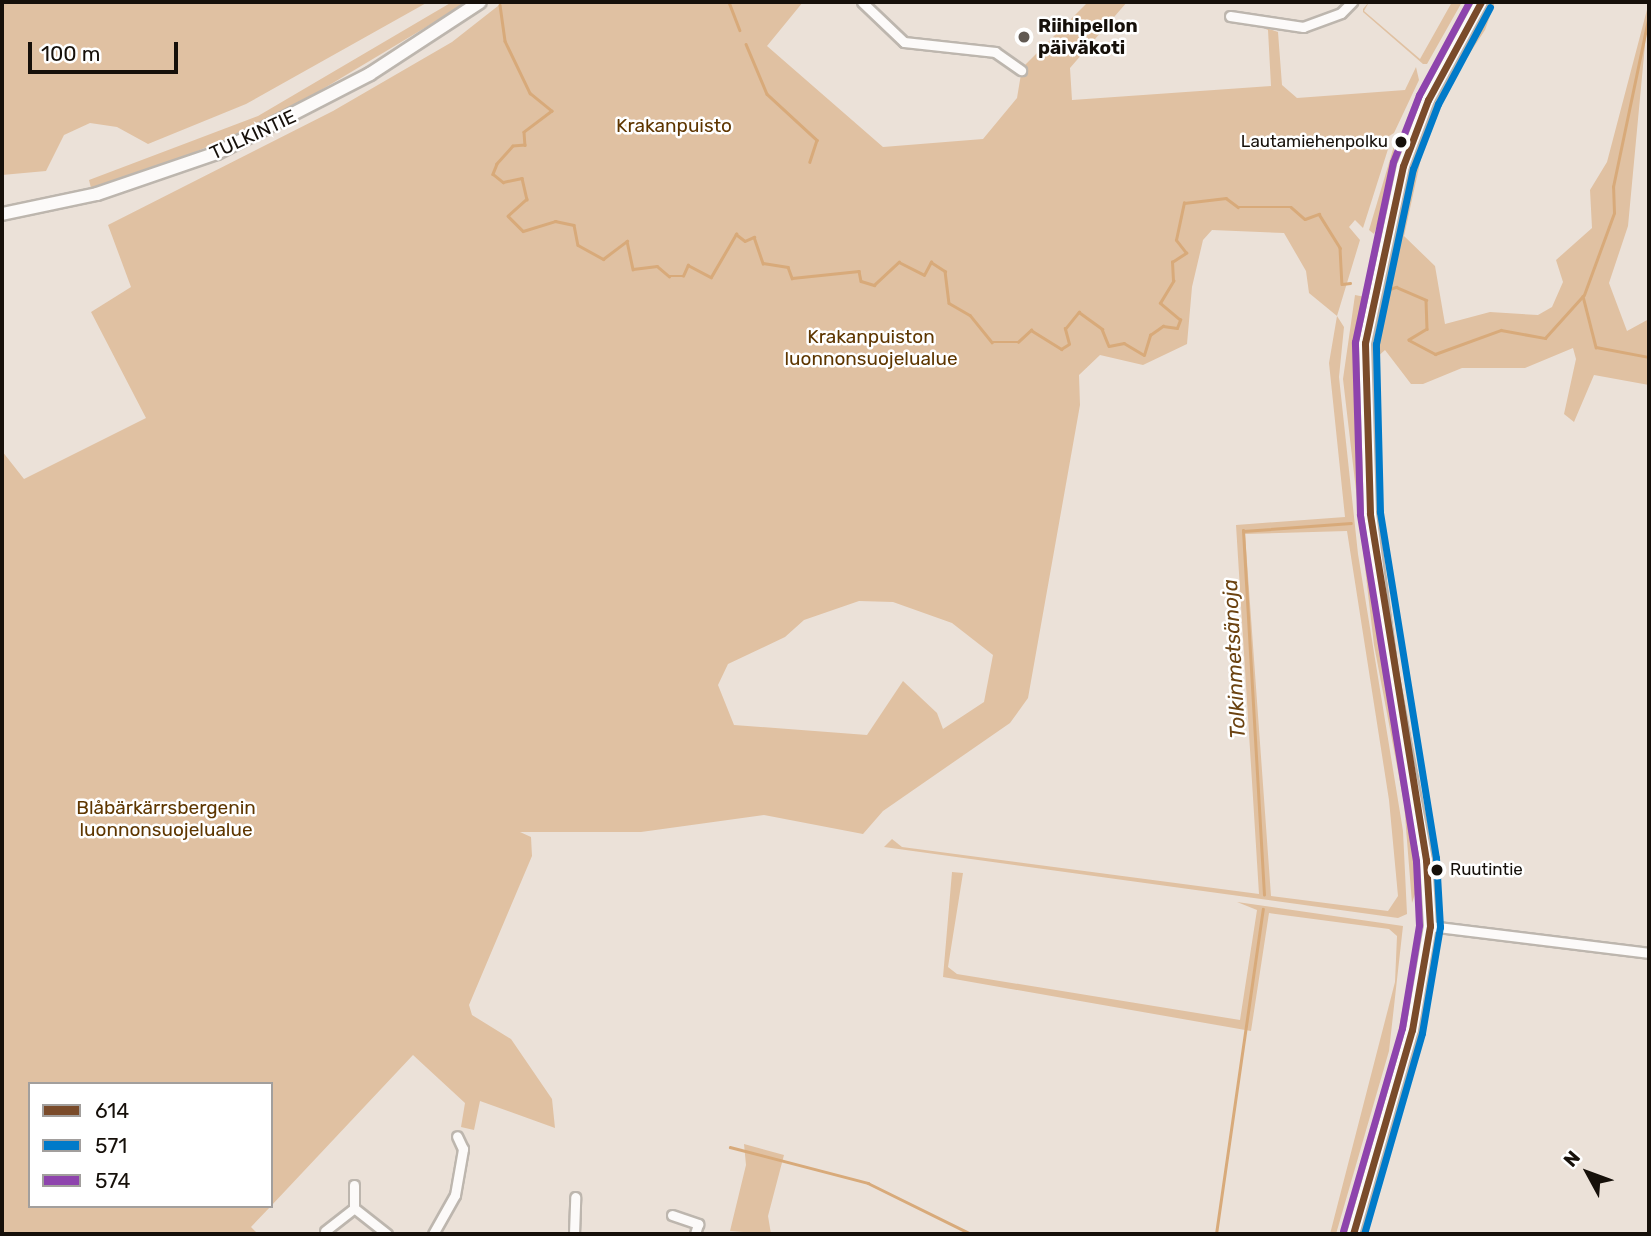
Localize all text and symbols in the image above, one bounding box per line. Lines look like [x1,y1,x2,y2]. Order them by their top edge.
place label: Riihipellon päiväkoti [1038,15,1138,59]
scale bar [32,28,182,72]
marker: Riihipellon päiväkoti [1016,29,1032,45]
text: 100 m [41,41,100,66]
street label: TULKINTIE [206,105,300,165]
park label: Krakanpuisto [616,115,732,137]
place label: Lautamiehenpolku [1241,132,1388,152]
marker: Lautamiehenpolku [1394,135,1408,149]
park label: Krakanpuiston luonnonsuojelualue [784,326,958,370]
water label: Tolkinmetsänoja [1217,579,1251,739]
park label: Blåbärkärrsbergenin luonnonsuojelualue [76,797,256,841]
place label: Ruutintie [1450,860,1523,880]
marker: Ruutintie [1430,863,1444,877]
legend [28,1082,273,1208]
text: 614 [95,1098,129,1123]
text: 571 [95,1133,127,1158]
north arrow [1553,1138,1623,1208]
text: N [1559,1146,1585,1172]
text: 574 [95,1168,131,1193]

